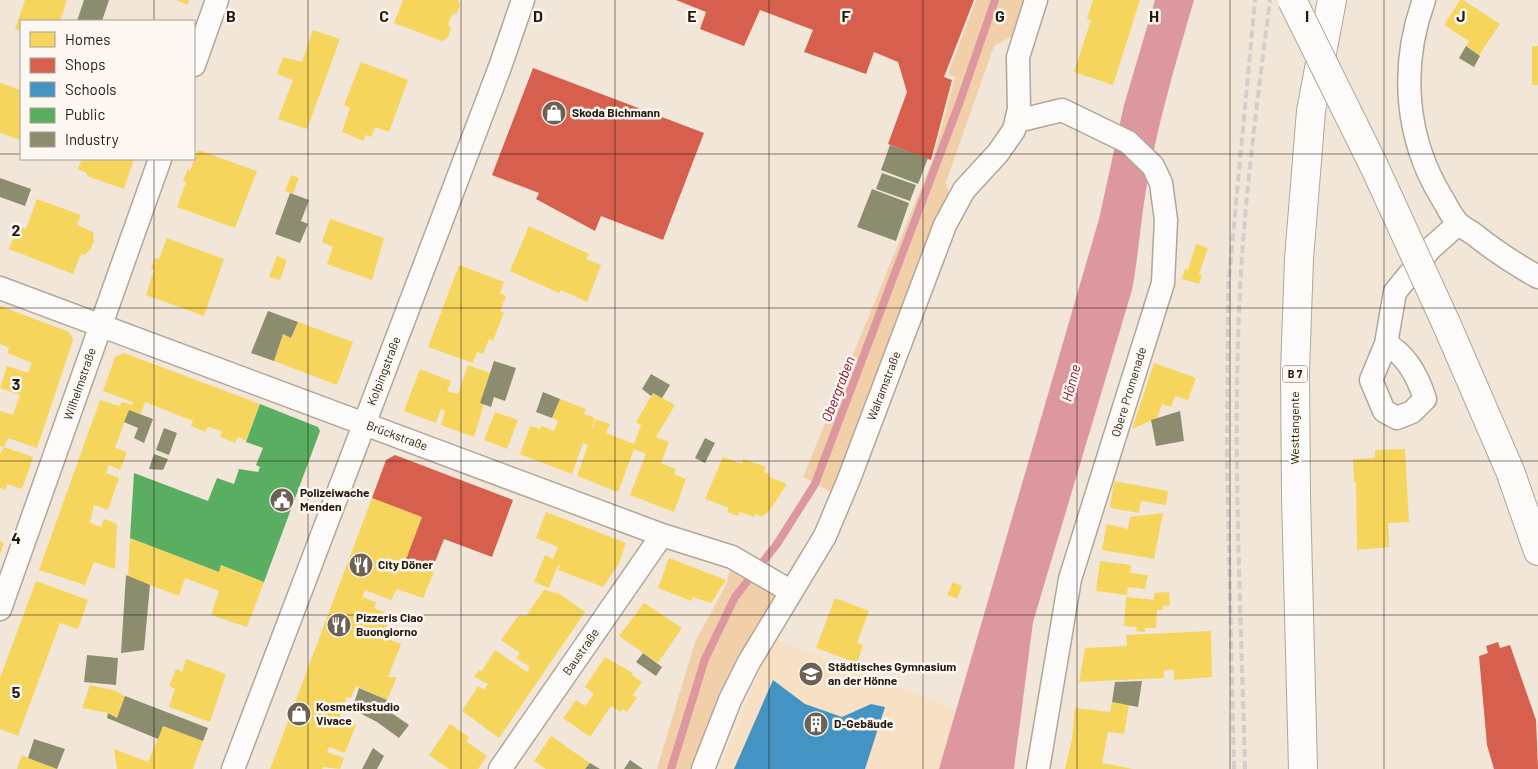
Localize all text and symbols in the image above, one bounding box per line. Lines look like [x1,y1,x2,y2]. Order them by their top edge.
text: B [226,6,236,25]
text: C [379,6,389,25]
text: D [533,6,543,25]
text: E [687,6,697,25]
text: F [842,6,851,25]
text: G [995,6,1005,25]
text: H [1149,6,1159,25]
text: I [1305,6,1309,25]
text: J [1456,6,1466,25]
legend [20,20,195,160]
text: Homes [65,30,110,48]
text: Shops [65,55,105,73]
text: Schools [65,80,117,98]
shop icon: Skoda Bichmann [541,100,567,126]
text: Public [65,105,105,123]
place label: Skoda Bichmann [572,105,660,119]
text: Industry [65,130,119,148]
text: 2 [12,220,21,239]
street label: Kolpingstraße [364,334,403,407]
street label: Obere Promenade [1108,345,1148,438]
street label: Wilhelmstraße [60,346,98,422]
street label: Walramstraße [863,349,903,422]
water label: Obergraben [817,354,858,424]
water label: Hönne [1057,362,1084,403]
road number: B 7 [1282,366,1308,382]
text: 3 [12,374,20,393]
street label: Westtangente [1287,391,1301,465]
street label: Brückstraße [365,417,430,453]
place label: Polizeiwache Menden [300,485,370,513]
public building icon: Polizeiwache Menden [269,487,295,513]
text: 4 [11,528,21,547]
restaurant icon: City Döner [348,552,374,578]
place label: City Döner [378,557,433,571]
place label: Pizzeris Ciao Buongiorno [356,610,424,638]
restaurant icon: Pizzeris Ciao Buongiorno [326,612,352,638]
street label: Baustraße [559,625,601,677]
place label: Städtisches Gymnasium an der Hönne [828,659,956,687]
school or university icon: Städtisches Gymnasium an der Hönne [798,661,824,687]
text: 5 [12,682,21,701]
place label: Kosmetikstudio Vivace [316,699,400,727]
shop icon: Kosmetikstudio Vivace [286,701,312,727]
building icon: D-Gebäude [803,711,829,737]
place label: D-Gebäude [834,716,894,730]

